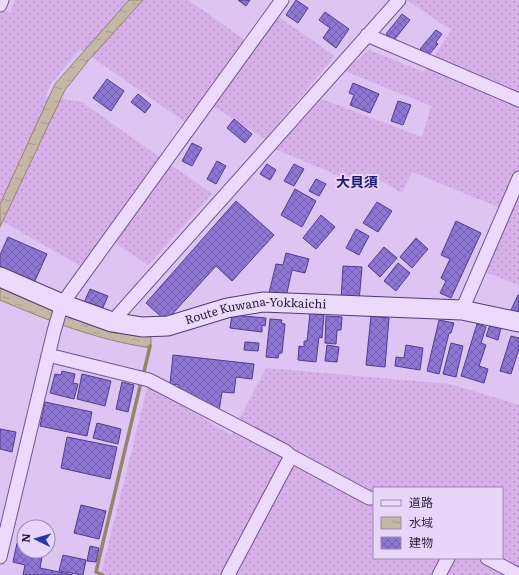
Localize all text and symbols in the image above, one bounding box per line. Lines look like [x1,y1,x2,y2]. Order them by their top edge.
district label: 大貝須 [336,171,378,191]
street label: Route Kuwana-Yokkaichi [182,292,327,328]
legend [373,487,503,559]
text: 道路 [409,493,433,511]
text: 水域 [409,513,433,531]
north arrow [16,519,56,559]
text: N [17,533,33,543]
text: 建物 [409,533,433,551]

